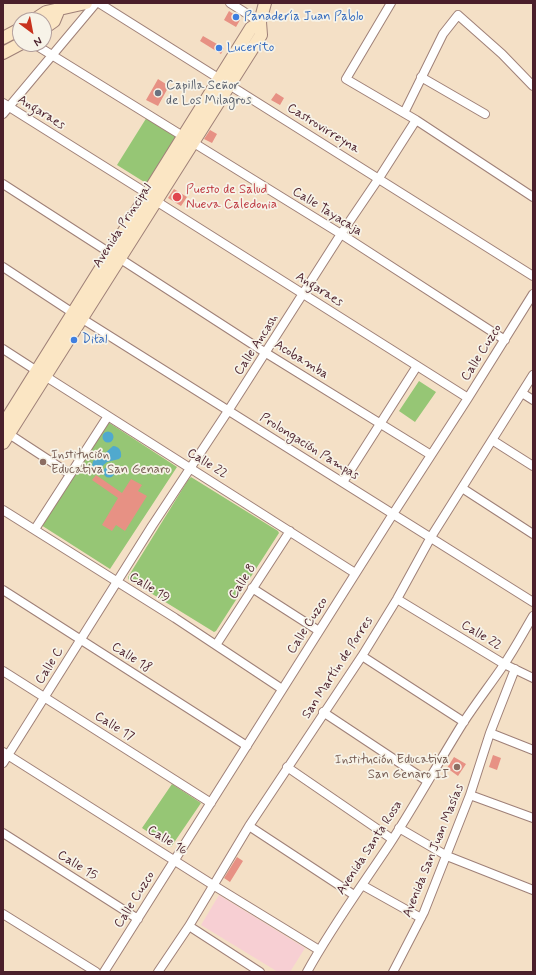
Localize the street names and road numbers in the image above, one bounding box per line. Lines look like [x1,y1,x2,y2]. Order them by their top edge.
street label: Angaraes [14,92,68,134]
street label: Castrovirreyna [284,101,362,157]
street label: Avenida Principal [90,181,156,271]
street label: Calle Tayacaja [289,184,365,240]
street label: Angaraes [292,269,346,311]
street label: Calle Ancash [231,312,283,378]
street label: Calle Cuzco [458,322,506,384]
street label: Acobamba [271,337,331,383]
street label: Prolongación Pampas [257,410,361,484]
street label: Calle 22 [184,446,230,482]
street label: Calle 8 [226,561,260,603]
street label: Calle 19 [126,569,172,607]
street label: Calle Cuzco [284,595,332,657]
street label: San Martín de Porres [299,614,377,722]
street label: Calle 22 [458,618,504,654]
street label: Calle 18 [108,639,154,677]
street label: Calle C [33,645,67,687]
street label: Calle 17 [91,709,137,745]
street label: Avenida San Juan Masías [400,782,468,920]
street label: Avenida Santa Rosa [334,798,406,898]
street label: Calle 16 [144,823,190,859]
street label: Calle 15 [54,848,100,884]
street label: Calle Cuzco [111,869,159,931]

